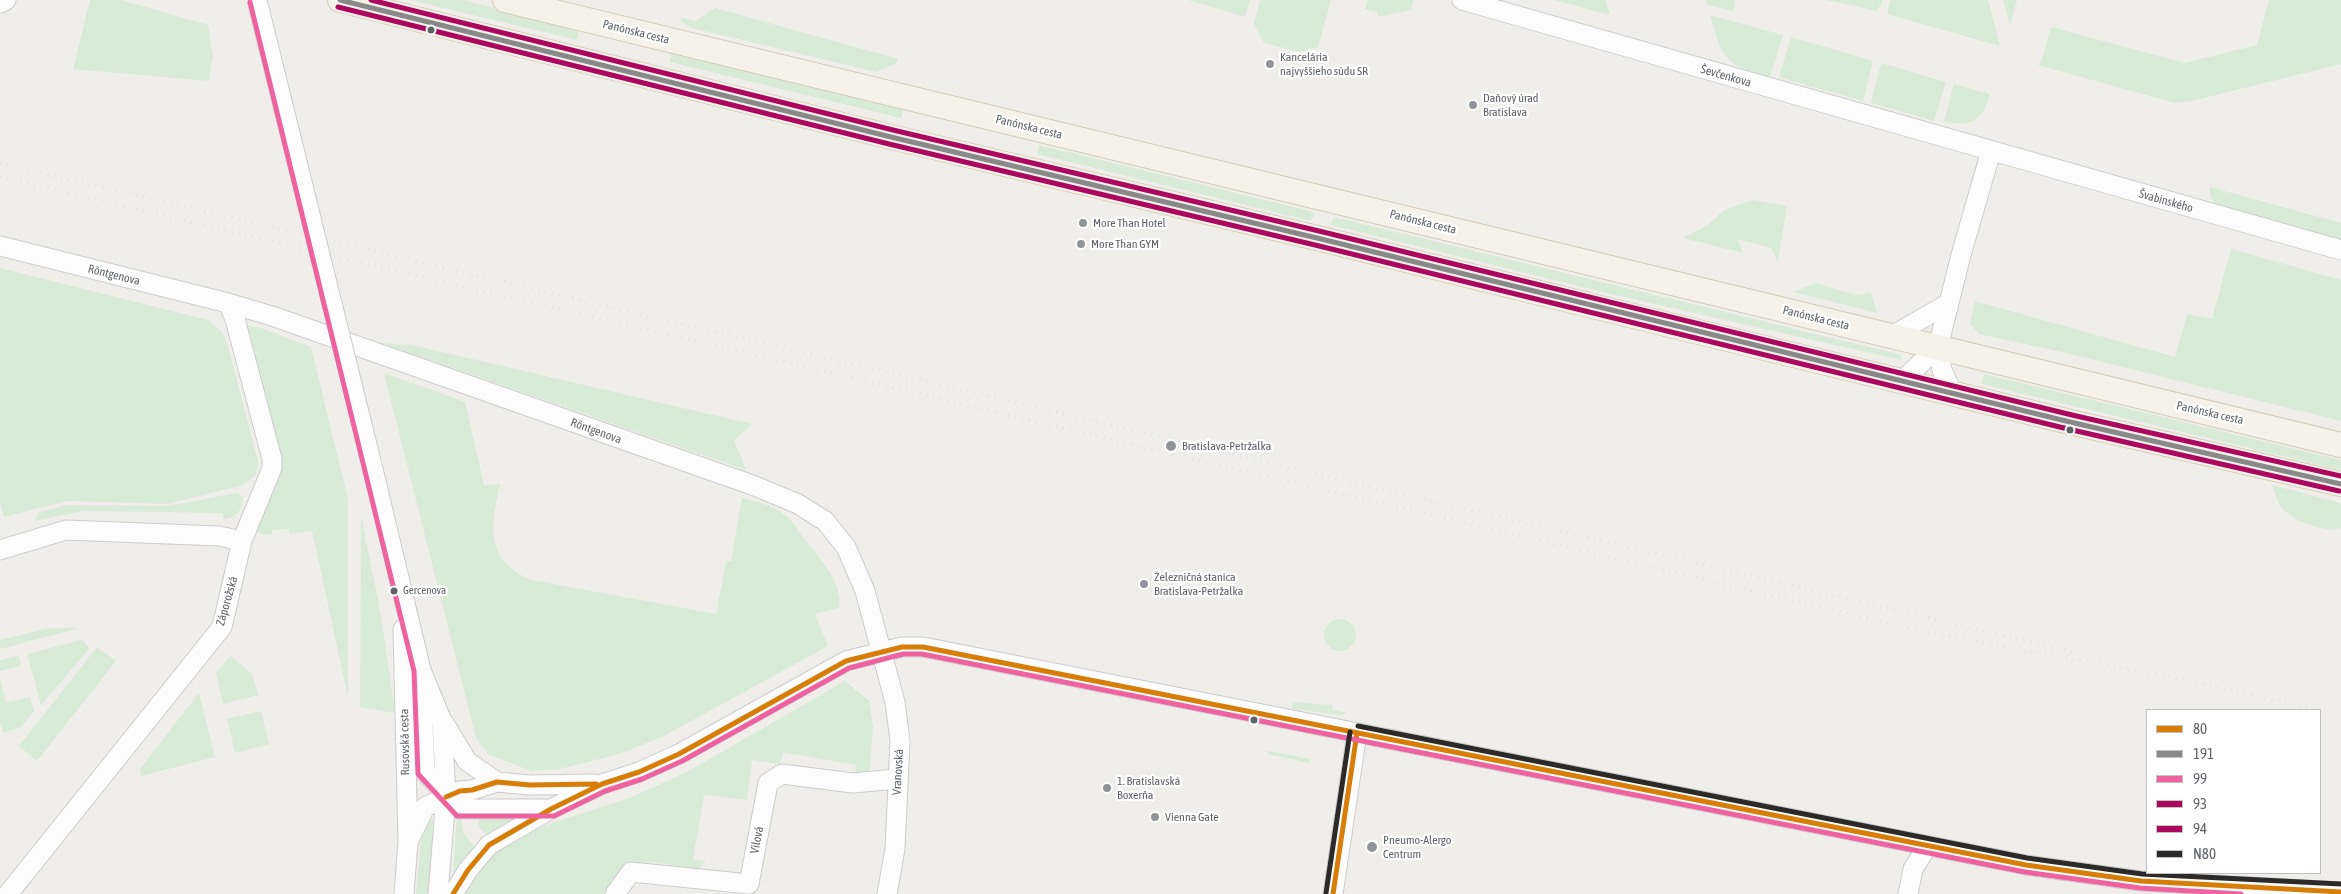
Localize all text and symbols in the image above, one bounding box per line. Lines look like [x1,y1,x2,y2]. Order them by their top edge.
street label: Panónska cesta [601,17,671,47]
unlabelled marker [426,25,436,35]
place label: Kancelária najvyššieho súdu SR [1280,50,1368,78]
marker: Kancelária najvyššieho súdu SR [1264,58,1276,70]
street label: Ševčenkova [1699,62,1753,90]
place label: Daňový úrad Bratislava [1483,91,1539,119]
marker: Daňový úrad Bratislava [1467,99,1479,111]
street label: Panónska cesta [994,112,1064,142]
street label: Švabinského [2137,186,2195,216]
street label: Panónska cesta [1388,207,1458,237]
place label: More Than Hotel [1093,216,1166,230]
marker: More Than Hotel [1077,217,1089,229]
place label: More Than GYM [1091,237,1159,251]
marker: More Than GYM [1075,238,1087,250]
street label: Röntgenova [87,262,141,288]
street label: Panónska cesta [1781,303,1851,333]
street label: Panónska cesta [2175,398,2245,428]
street label: Röntgenova [569,415,623,447]
unlabelled marker [2065,425,2075,435]
marker: Bratislava-Petržalka [1164,439,1178,453]
place label: Bratislava-Petržalka [1182,439,1271,453]
place label: Železničná stanica Bratislava-Petržalka [1154,570,1243,598]
street label: Záporožská [213,575,241,627]
marker: Železničná stanica Bratislava-Petržalka [1138,578,1150,590]
place label: Gercenova [403,584,446,598]
marker: Gercenova [389,586,399,596]
street label: Rusovská cesta [397,709,413,775]
legend [2146,709,2321,874]
unlabelled marker [1249,715,1259,725]
text: 80 [2193,720,2207,737]
text: 191 [2193,745,2214,762]
street label: Vranovská [890,749,906,795]
text: 99 [2193,770,2207,787]
place label: 1. Bratislavská Boxerňa [1117,774,1180,802]
marker: 1. Bratislavská Boxerňa [1101,782,1113,794]
text: 93 [2193,795,2207,812]
place label: Vienna Gate [1165,810,1219,824]
marker: Vienna Gate [1149,811,1161,823]
text: 94 [2193,820,2207,837]
street label: Vilová [747,825,767,855]
place label: Pneumo-Alergo Centrum [1383,833,1451,861]
marker: Pneumo-Alergo Centrum [1365,840,1379,854]
text: N80 [2193,845,2216,862]

